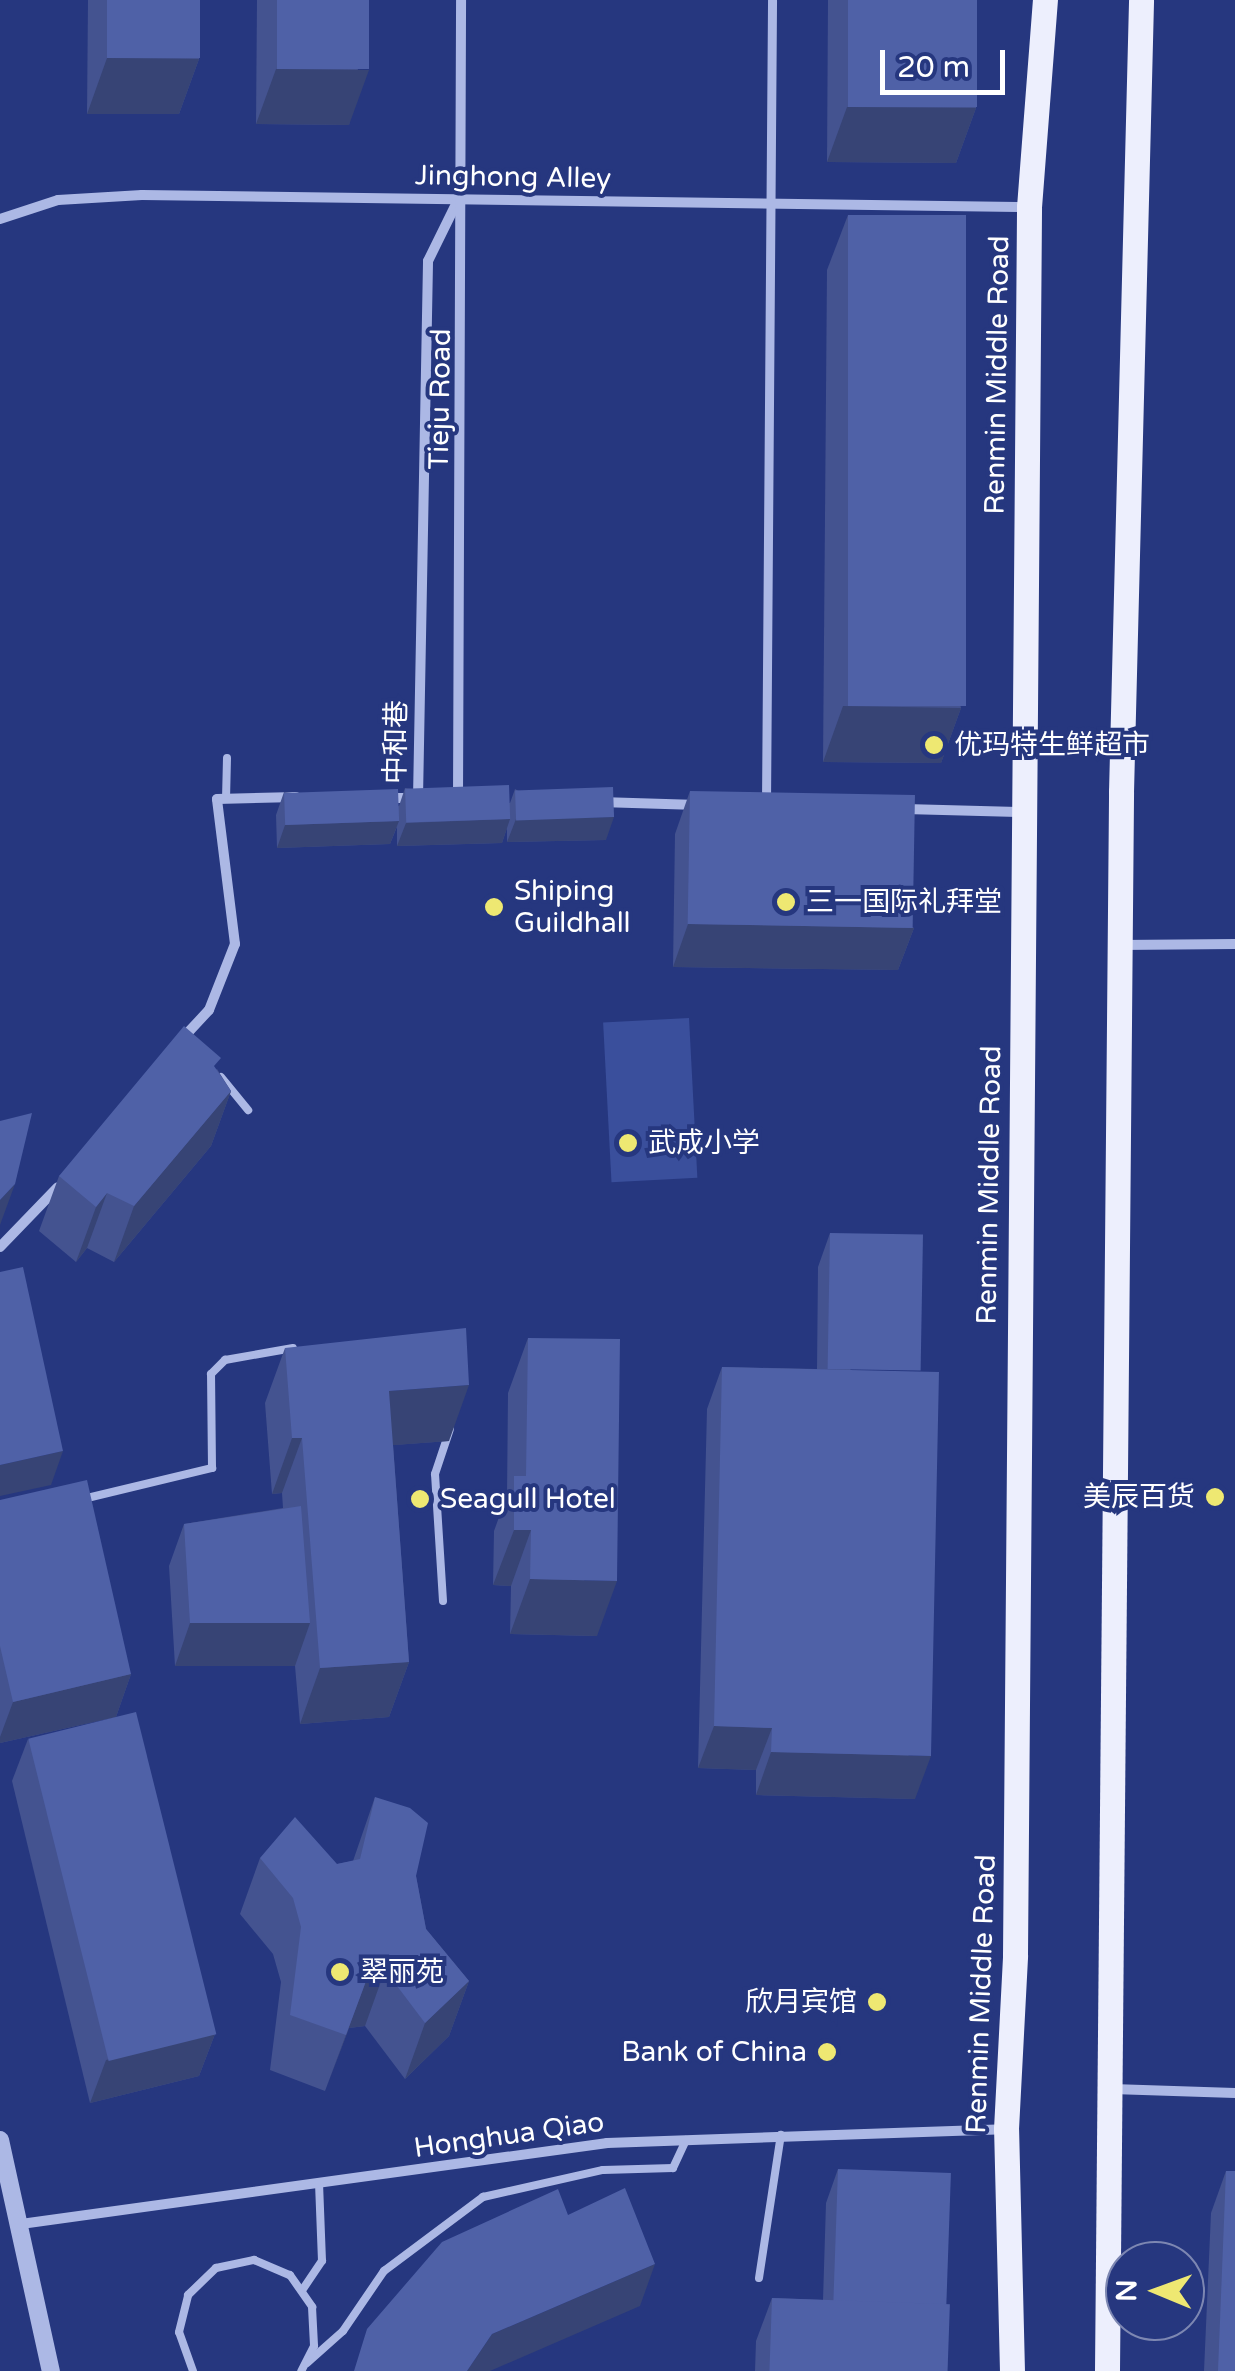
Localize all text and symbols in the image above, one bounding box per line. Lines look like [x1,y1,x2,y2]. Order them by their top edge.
scale bar [885,30,1010,92]
text: 20 m [897,49,970,86]
street label: Jinghong Alley [415,158,611,196]
street label: Renmin Middle Road [978,235,1016,515]
street label: Tieju Road [422,328,458,470]
street label: 中和巷 [378,700,414,784]
place label: 优玛特生鲜超市 [954,728,1150,762]
marker: 优玛特生鲜超市 [923,734,945,756]
place label: Shiping Guildhall [514,874,631,940]
place label: 三一国际礼拜堂 [806,885,1002,919]
marker: 三一国际礼拜堂 [775,891,797,913]
marker: Shiping Guildhall [483,896,505,918]
street label: Renmin Middle Road [970,1045,1008,1325]
place label: 武成小学 [648,1126,760,1160]
marker: 武成小学 [617,1132,639,1154]
place label: 美辰百货 [1083,1480,1195,1514]
place label: Seagull Hotel [440,1482,616,1516]
marker: 美辰百货 [1204,1486,1226,1508]
marker: Seagull Hotel [409,1488,431,1510]
street label: Renmin Middle Road [959,1854,1003,2134]
place label: 翠丽苑 [360,1955,444,1989]
marker: 翠丽苑 [329,1961,351,1983]
place label: 欣月宾馆 [745,1985,857,2019]
marker: 欣月宾馆 [866,1991,888,2013]
place label: Bank of China [621,2035,807,2069]
marker: Bank of China [816,2041,838,2063]
street label: Honghua Qiao [412,2105,606,2165]
north arrow [1105,2241,1205,2341]
text: N [1110,2279,1144,2302]

